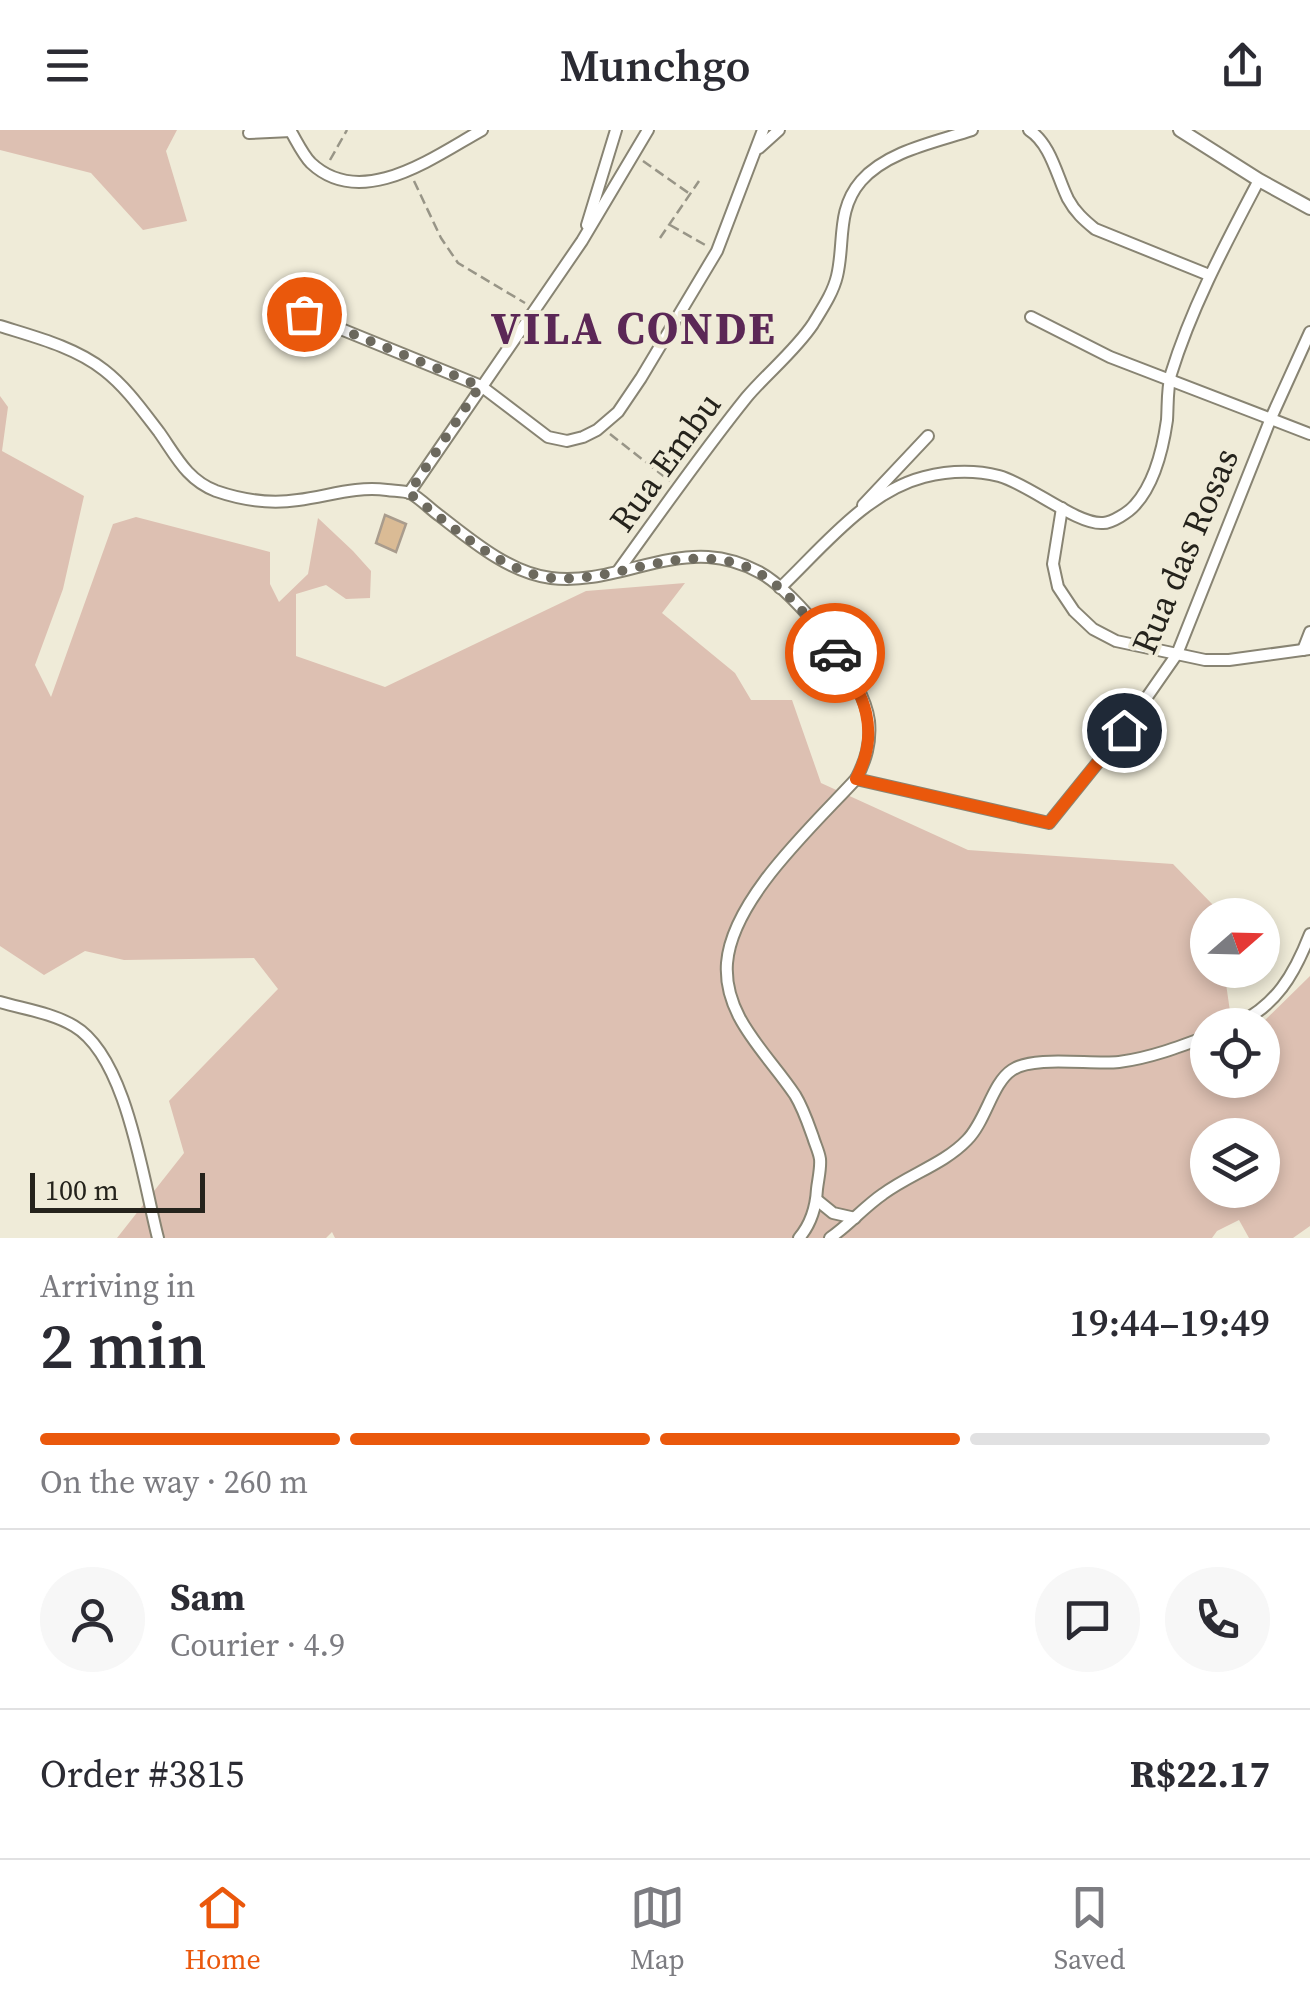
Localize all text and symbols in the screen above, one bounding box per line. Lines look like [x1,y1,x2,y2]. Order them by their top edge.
text: Munchgo [560,34,750,96]
icon: menu [40,38,95,93]
icon: share [1215,38,1270,93]
pin [262,272,347,357]
icon: bag [277,287,332,342]
district label: VILA CONDE [491,297,777,359]
street label: Rua Embu [598,382,732,542]
street label: Rua das Rosas [1120,441,1250,661]
courier [785,603,885,703]
icon: car [808,626,863,681]
pin [1082,688,1167,773]
icon: home [1097,703,1152,758]
north arrow [1190,898,1280,988]
map controls [1190,898,1280,1208]
button: locate [1190,1008,1280,1098]
button: layers [1190,1118,1280,1208]
scale bar [30,1168,205,1212]
text: 100 m [45,1171,119,1209]
text: Arriving in [40,1264,195,1308]
text: 19:44–19:49 [1069,1297,1270,1349]
text: 2 min [40,1301,207,1390]
text: On the way · 260 m [40,1460,308,1504]
button: person [40,1567,145,1672]
button: chat [1035,1567,1140,1672]
button: phone [1165,1567,1270,1672]
text: Sam [170,1571,245,1623]
text: Courier · 4.9 [170,1623,345,1667]
text: Order #3815 [40,1748,244,1800]
text: R$22.17 [1130,1748,1270,1800]
tab: Home [184,1880,261,1978]
tab: Map [630,1880,685,1978]
tab: Saved [1054,1880,1126,1978]

